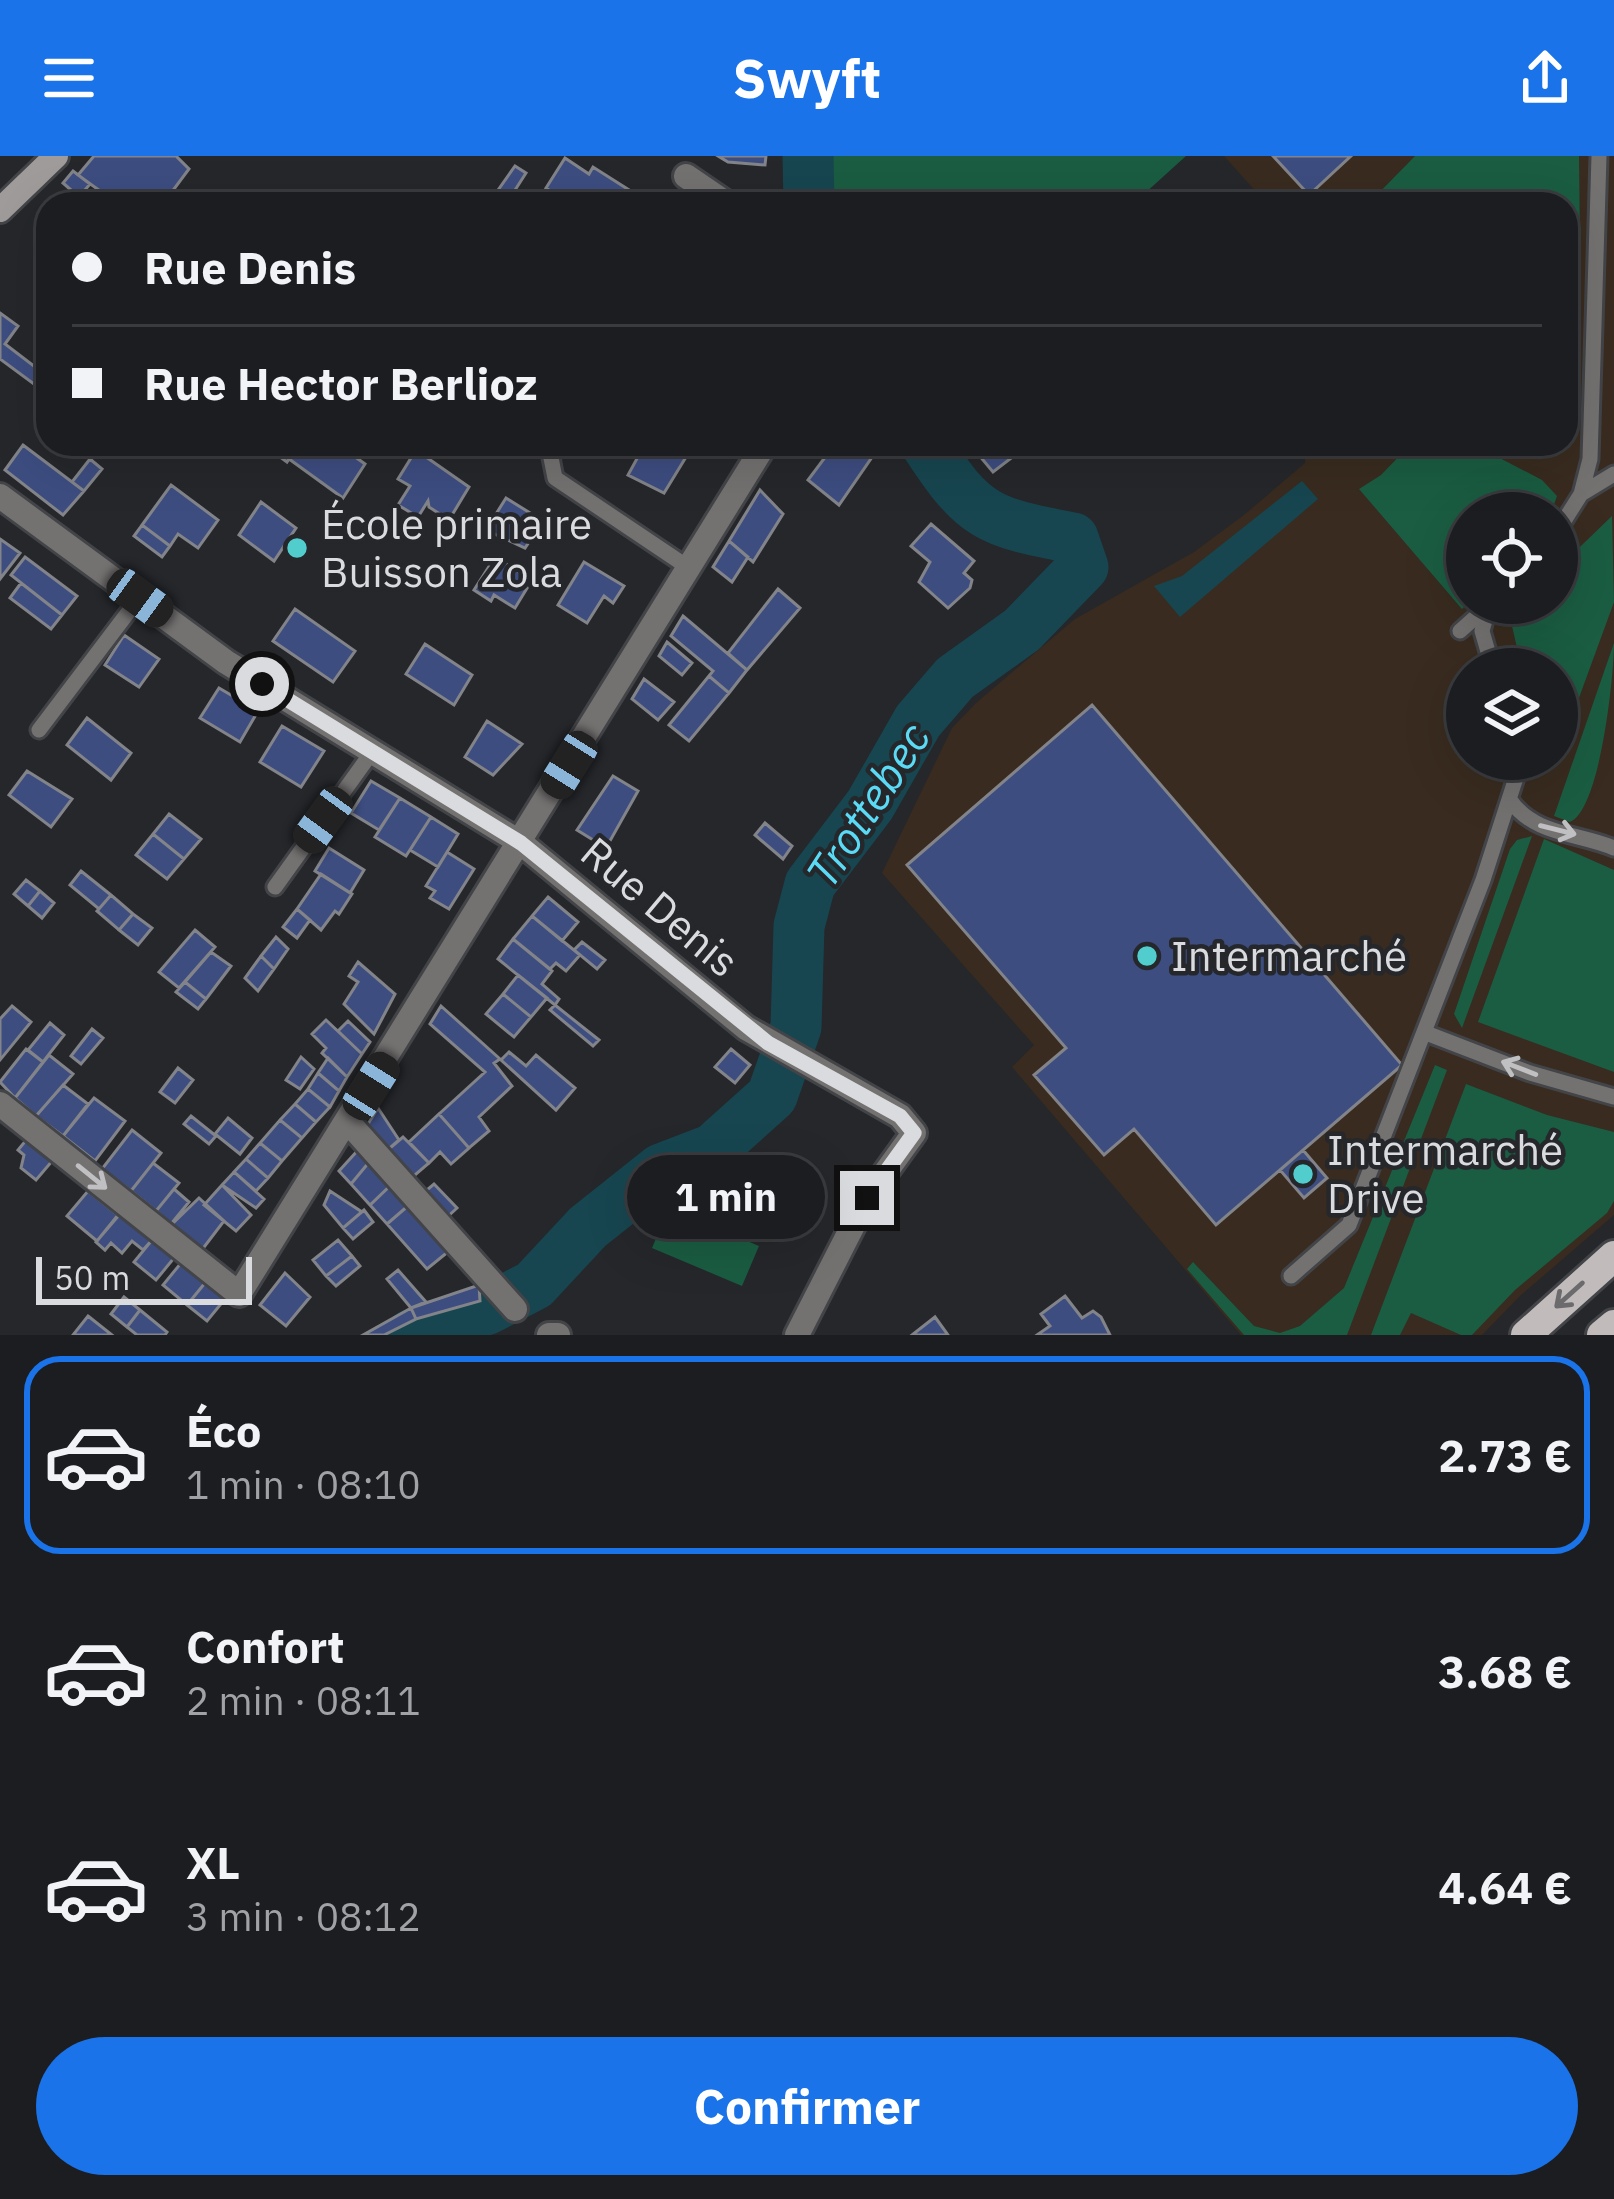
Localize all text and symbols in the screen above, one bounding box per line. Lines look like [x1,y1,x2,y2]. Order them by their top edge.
text: Swyft [733,43,881,113]
icon: menu [36,45,102,111]
icon: share [1512,45,1578,111]
text: Rue Denis [144,238,356,296]
text: Rue Hector Berlioz [144,354,538,412]
map controls [1446,492,1578,780]
button: locate [1446,492,1578,624]
place label: École primaire Buisson Zola [321,496,592,599]
marker: École primaire Buisson Zola [284,535,310,561]
car [100,562,180,634]
button: layers [1446,648,1578,780]
route start [235,657,289,711]
water label: Trottebec [792,711,942,898]
car [535,725,603,805]
car [287,780,359,860]
one-way arrow [1538,821,1576,843]
street label: Rue Denis [570,825,751,989]
place label: Intermarché [1171,928,1407,983]
marker: Intermarché [1134,943,1160,969]
car [337,1046,405,1126]
one-way arrow [1501,1056,1538,1077]
place label: Intermarché Drive [1327,1122,1563,1225]
callout: 1 min [627,1156,825,1240]
marker: Intermarché Drive [1290,1161,1316,1187]
one-way arrow [75,1163,107,1190]
text: 1 min [675,1171,777,1222]
route end [840,1171,894,1225]
scale bar [36,1251,252,1304]
text: 50 m [54,1256,130,1299]
one-way arrow [1555,1281,1585,1308]
icon: car [42,1401,150,1509]
text: Éco [186,1401,261,1459]
text: 2.73 € [1438,1426,1572,1484]
text: 1 min · 08:10 [186,1459,421,1510]
icon: car [42,1617,150,1725]
text: Confort [186,1617,345,1675]
text: 3.68 € [1438,1642,1572,1700]
text: 2 min · 08:11 [186,1675,421,1726]
icon: car [42,1833,150,1941]
text: XL [186,1833,240,1891]
text: 4.64 € [1438,1858,1572,1916]
text: 3 min · 08:12 [186,1891,421,1942]
button: Confirmer [36,2037,1578,2175]

